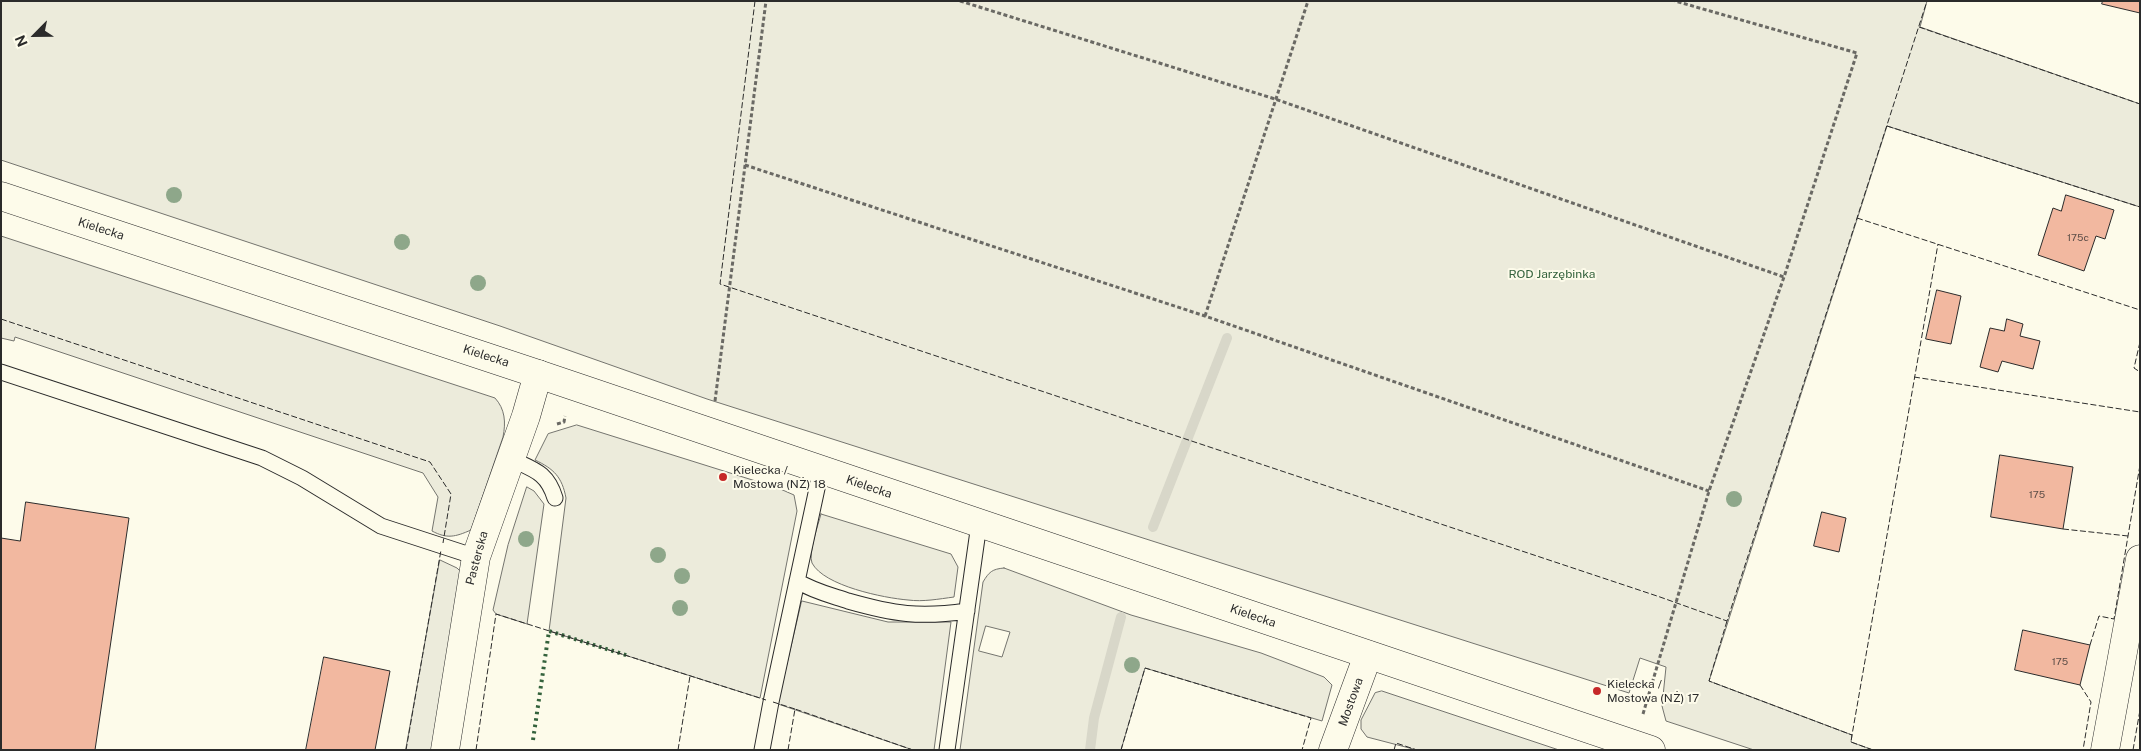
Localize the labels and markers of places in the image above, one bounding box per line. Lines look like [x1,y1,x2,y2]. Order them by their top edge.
place label: Kielecka / Mostowa (NŻ) 18 [733,463,826,491]
marker: Kielecka / Mostowa (NŻ) 18 [717,471,729,483]
place label: Kielecka / Mostowa (NŻ) 17 [1607,677,1699,705]
marker: Kielecka / Mostowa (NŻ) 17 [1591,685,1603,697]

